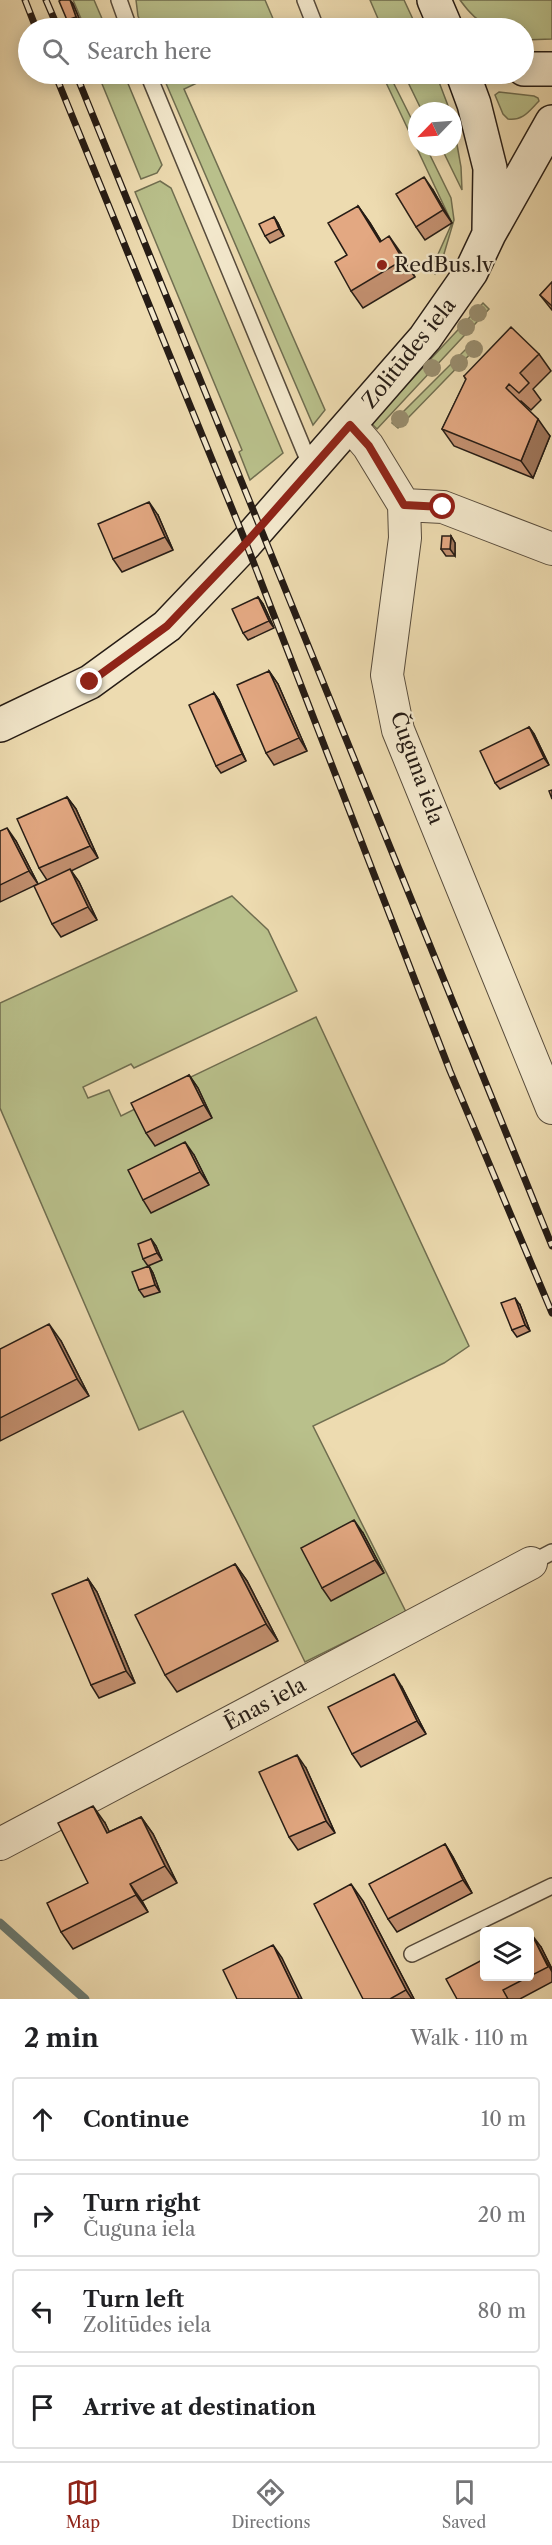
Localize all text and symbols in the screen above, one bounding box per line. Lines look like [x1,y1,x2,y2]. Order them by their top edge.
search box [18,18,534,84]
icon: search [39,35,72,68]
text: Search here [87,38,212,65]
north arrow [408,102,462,156]
place label: RedBus.lv [394,252,494,277]
marker: RedBus.lv [375,258,389,272]
street label: Zolitūdes iela [357,292,461,413]
route start [429,493,455,519]
route end [76,668,102,694]
street label: Čuguna iela [386,708,450,828]
street label: Ēnas iela [220,1671,311,1735]
map controls [480,1927,534,1981]
button: layers [480,1927,534,1981]
text: 2 min [24,2022,99,2054]
text: Walk · 110 m [411,2026,528,2050]
icon: ahead [26,2103,59,2136]
text: Continue [83,2106,189,2133]
text: 10 m [481,2107,526,2131]
text: Turn right [83,2190,201,2217]
icon: right [26,2199,59,2232]
text: 20 m [478,2203,526,2227]
text: Čuguna iela [83,2217,196,2241]
text: Turn left [83,2286,184,2313]
icon: left [26,2295,59,2328]
text: 80 m [478,2299,526,2323]
text: Zolitūdes iela [83,2313,211,2337]
icon: arrive [26,2391,59,2424]
text: Arrive at destination [83,2394,316,2421]
tab: Map [66,2476,100,2532]
tab: Directions [231,2476,310,2532]
tab: Saved [442,2476,486,2532]

